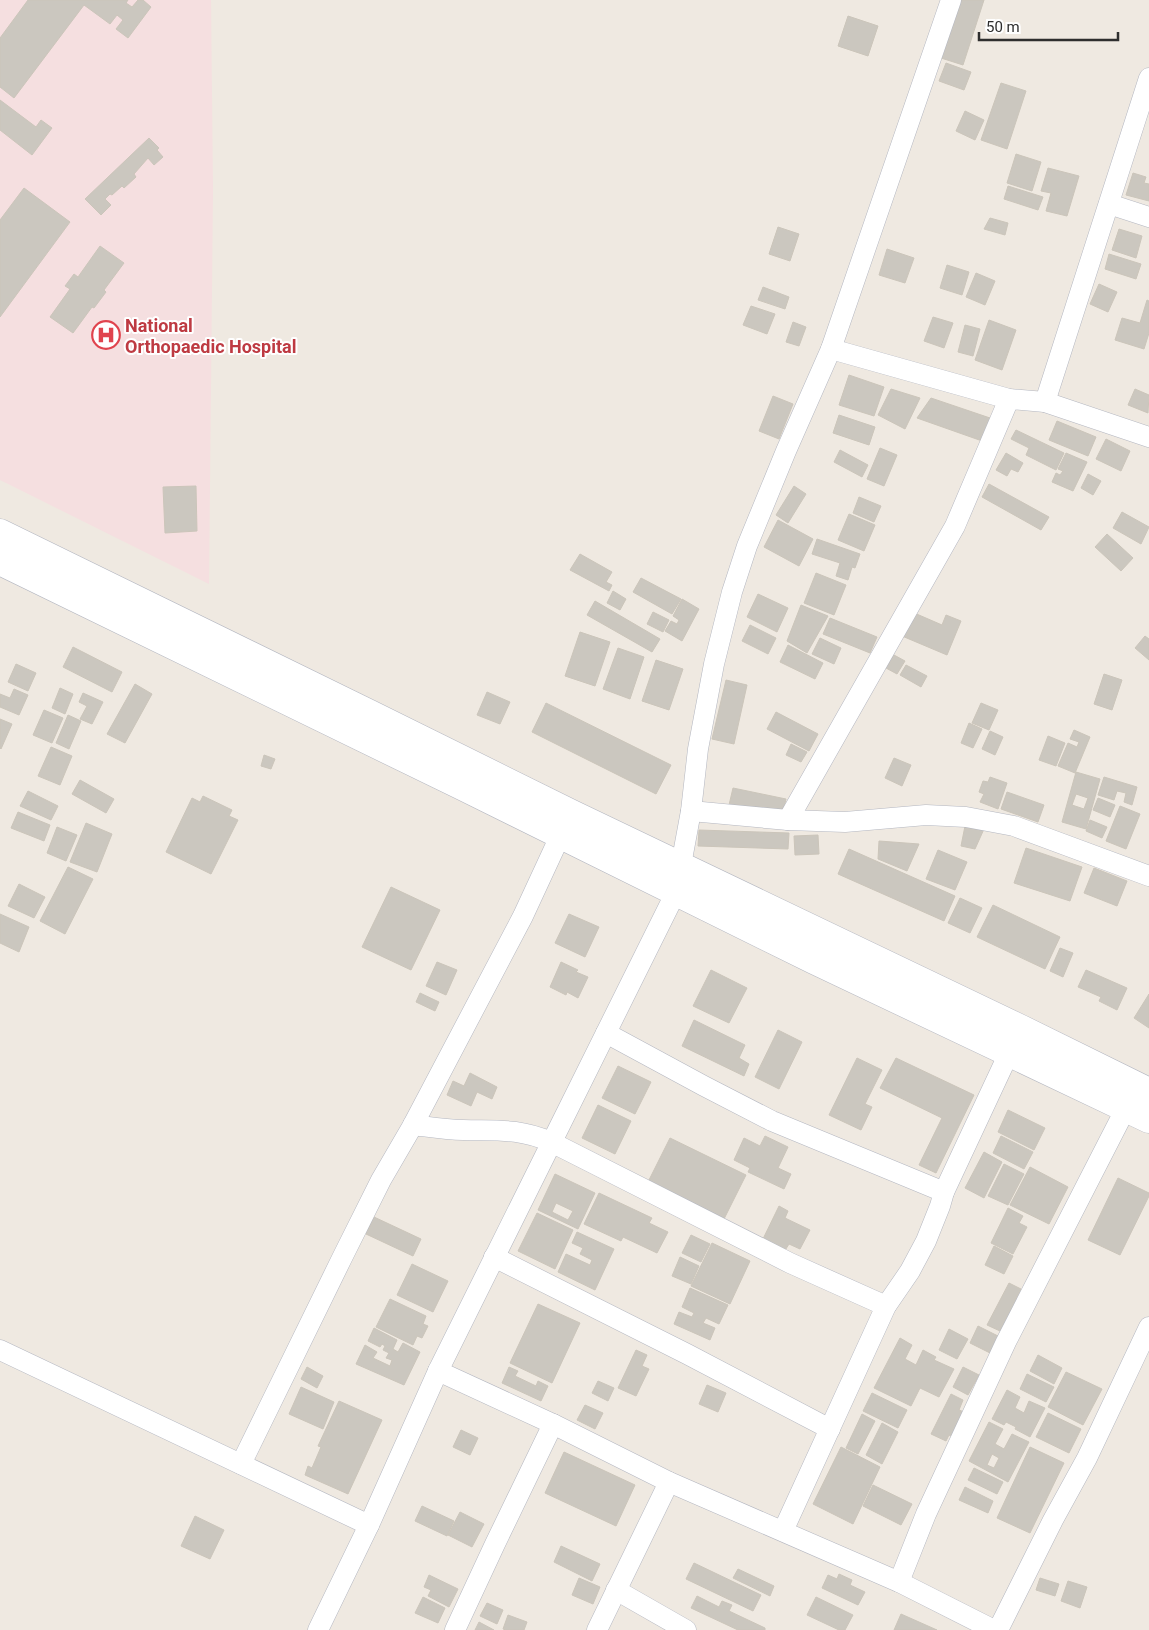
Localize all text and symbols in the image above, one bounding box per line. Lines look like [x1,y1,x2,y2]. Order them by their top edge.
scale bar [979,10,1118,42]
text: 50 m [986,18,1020,36]
place label: National Orthopaedic Hospital [125,315,297,357]
hospital icon: National Orthopaedic Hospital [91,320,121,350]

